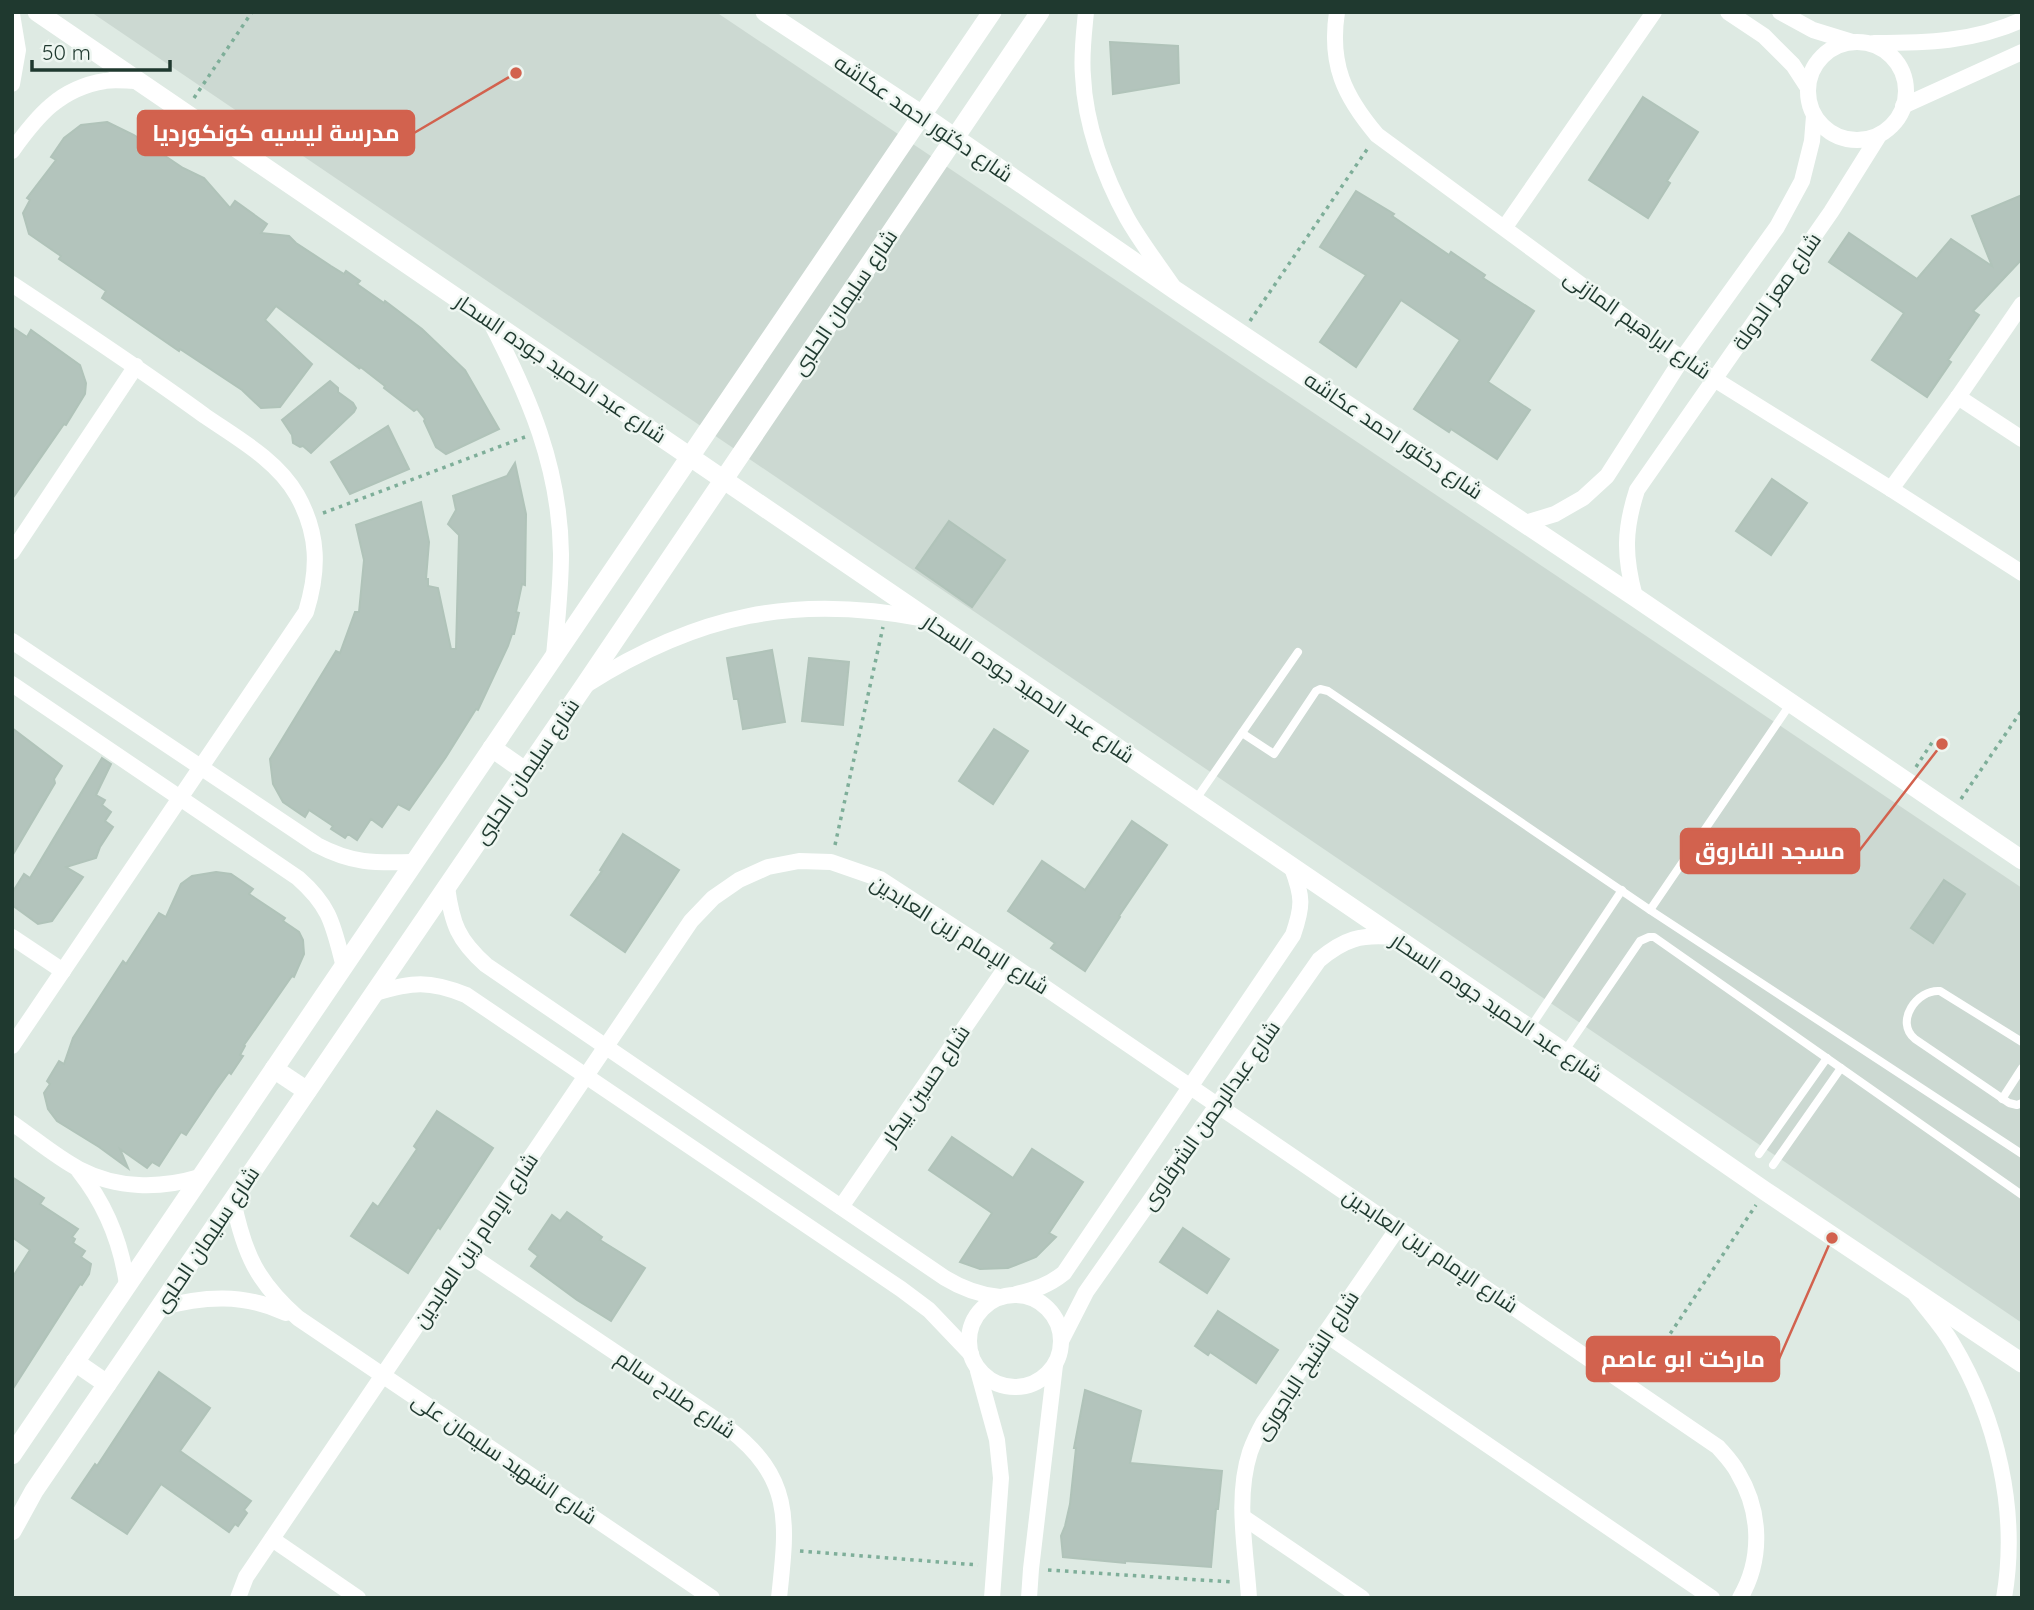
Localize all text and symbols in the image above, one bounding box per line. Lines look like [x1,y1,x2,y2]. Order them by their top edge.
scale bar [32,28,170,72]
text: 50 m [42,39,91,65]
street label: شارع دكتور احمد عكاشه [829,49,1018,189]
callout: مدرسة ليسيه كونكورديا [138,111,414,155]
text: مدرسة ليسيه كونكورديا [152,118,400,147]
street label: شارع سليمان الحلبى [786,224,904,381]
street label: شارع معز الدولة [1726,227,1828,356]
street label: شارع ابراهيم المازنى [1558,264,1717,386]
street label: شارع عبد الحميد جوده السحار [448,287,672,450]
street label: شارع دكتور احمد عكاشه [1299,366,1488,506]
street label: شارع عبد الحميد جوده السحار [916,607,1140,770]
street label: شارع سليمان الحلبى [468,693,586,850]
callout: مسجد الفاروق [1681,829,1859,873]
text: مسجد الفاروق [1695,836,1845,865]
street label: شارع الإمام زين العابدين [865,869,1054,1001]
street label: شارع عبد الحميد جوده السحار [1384,926,1608,1089]
street label: شارع عبدالرحمن الشرقاوى [1135,1015,1287,1216]
street label: شارع حسين بيكار [875,1020,977,1152]
street label: شارع الإمام زين العابدين [407,1148,545,1334]
street label: شارع سليمان الحلبى [148,1161,266,1318]
street label: شارع الإمام زين العابدين [1337,1182,1523,1320]
street label: شارع الشيخ الباجورى [1248,1285,1366,1446]
callout: ماركت ابو عاصم [1587,1337,1779,1381]
street label: شارع صلاح سالم [610,1344,741,1445]
text: ماركت ابو عاصم [1601,1344,1765,1375]
street label: شارع الشهيد سليمان على [406,1386,602,1531]

